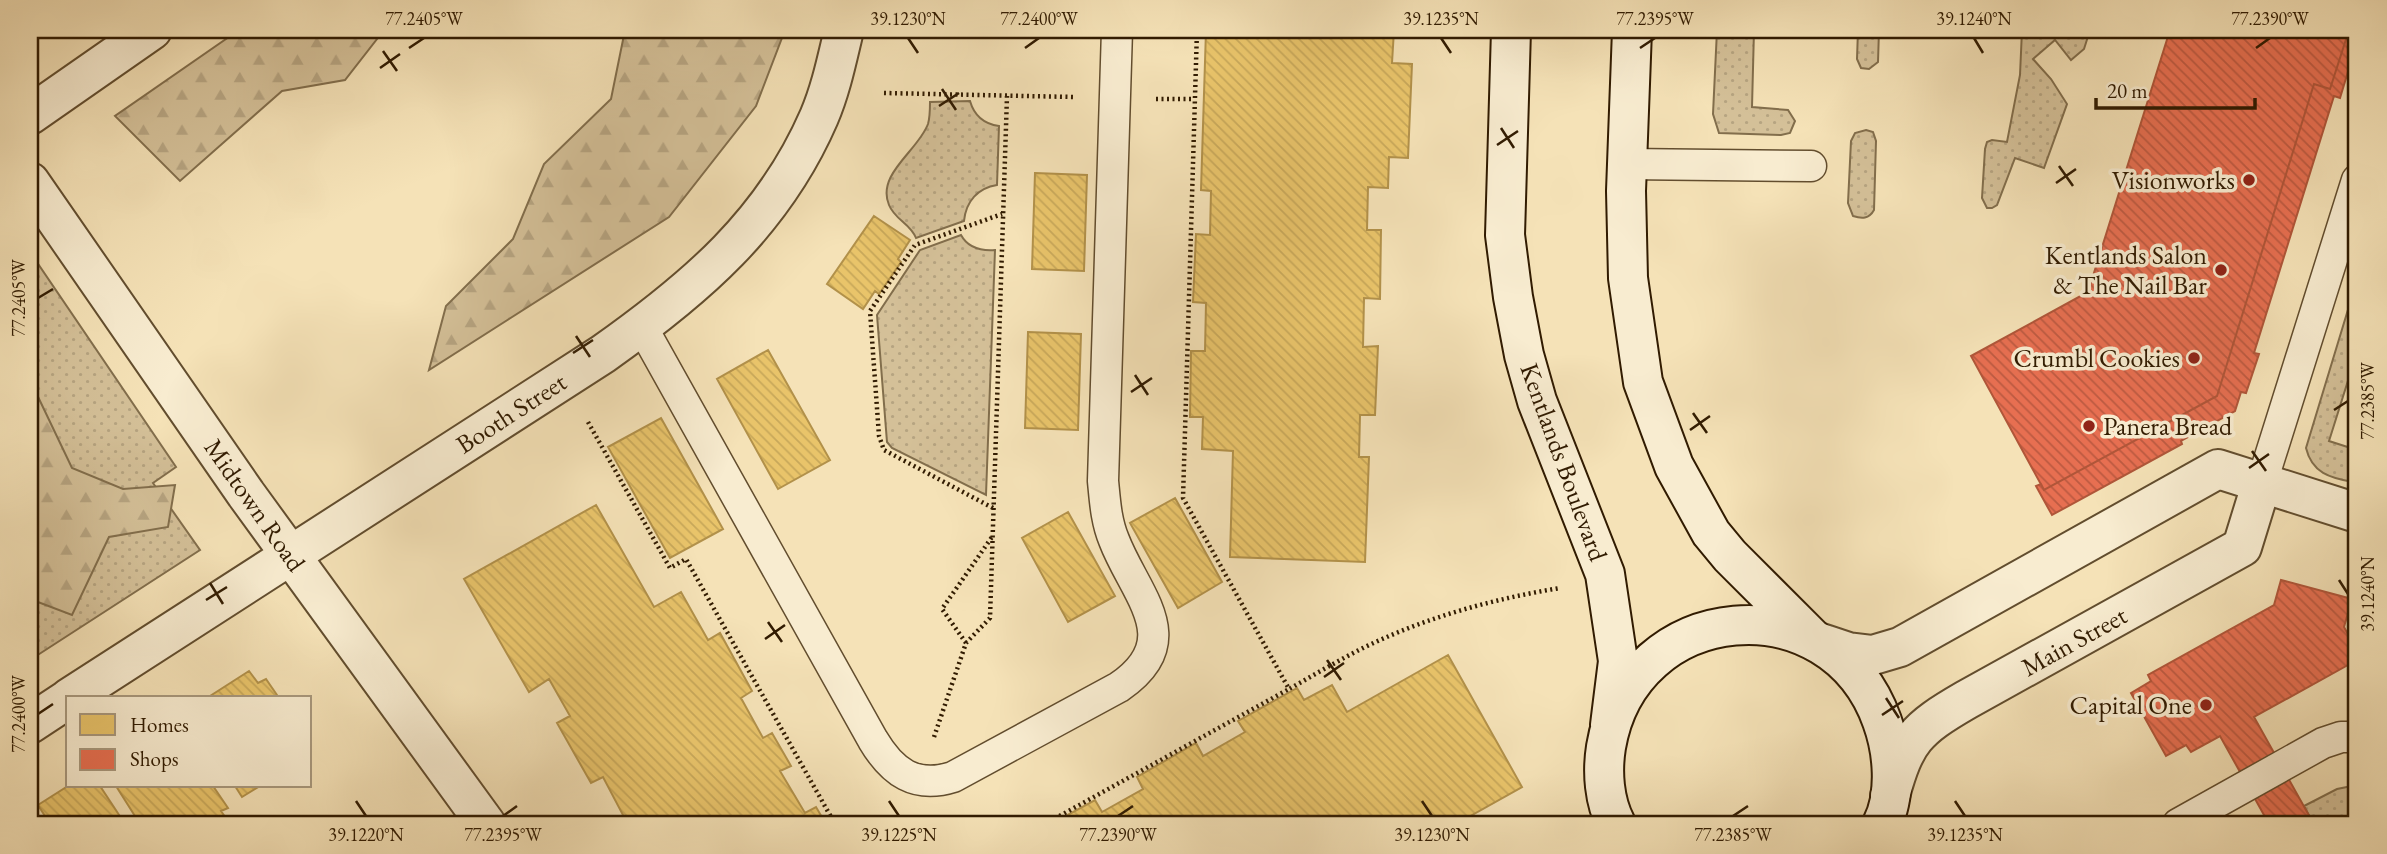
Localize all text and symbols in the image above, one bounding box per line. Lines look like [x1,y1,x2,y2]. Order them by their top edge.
text: 77.2405°W [385,7,463,30]
text: 39.1230°N [870,7,946,30]
text: 77.2400°W [1000,7,1078,30]
text: 39.1235°N [1403,7,1479,30]
text: 77.2395°W [1616,7,1694,30]
text: 39.1240°N [1936,7,2012,30]
text: 77.2390°W [2231,7,2309,30]
scale bar [2096,66,2256,110]
text: 20 m [2107,77,2148,104]
place label: Visionworks [2112,163,2235,197]
marker: Visionworks [2241,172,2257,188]
place label: Kentlands Salon & The Nail Bar [2045,238,2207,302]
text: 77.2405°W [7,259,30,337]
marker: Kentlands Salon & The Nail Bar [2213,262,2229,278]
place label: Crumbl Cookies [2014,341,2180,375]
marker: Crumbl Cookies [2186,350,2202,366]
street label: Kentlands Boulevard [1512,358,1616,566]
text: 77.2385°W [2356,362,2379,440]
street label: Booth Street [449,365,573,461]
place label: Panera Bread [2103,409,2233,443]
marker: Panera Bread [2081,418,2097,434]
street label: Midtown Road [197,432,314,579]
text: 39.1240°N [2356,556,2379,632]
street label: Main Street [2015,598,2133,684]
text: 77.2400°W [7,675,30,753]
place label: Capital One [2070,688,2192,722]
legend [66,696,312,788]
marker: Capital One [2198,697,2214,713]
text: Homes [130,711,189,738]
text: Shops [130,745,179,772]
text: 39.1220°N [328,823,404,846]
text: 77.2395°W [464,823,542,846]
text: 39.1225°N [861,823,937,846]
text: 77.2390°W [1079,823,1157,846]
text: 39.1230°N [1394,823,1470,846]
text: 77.2385°W [1694,823,1772,846]
text: 39.1235°N [1927,823,2003,846]

